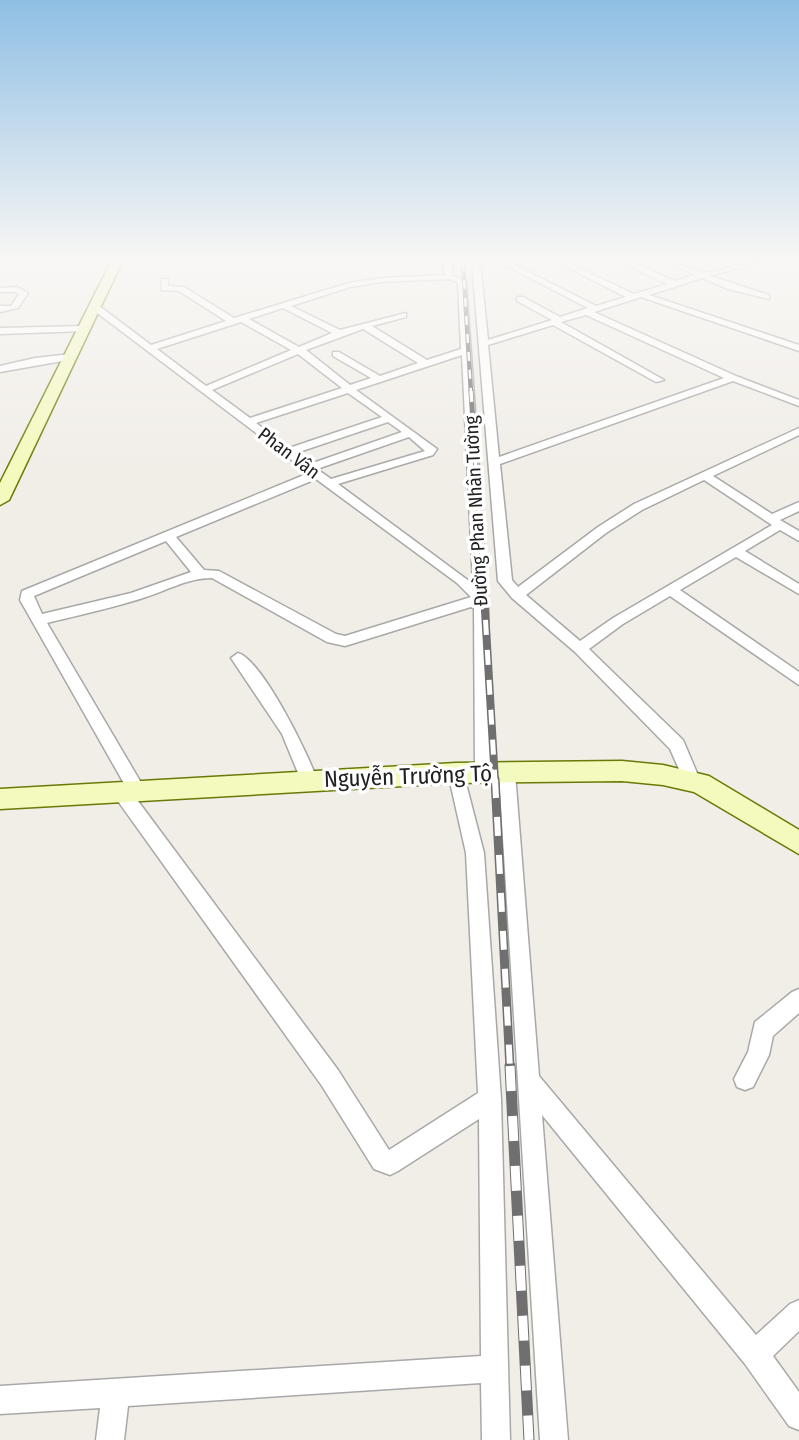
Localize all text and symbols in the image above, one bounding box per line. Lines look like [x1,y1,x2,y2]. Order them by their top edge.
street label: Đường Phan Nhân Tường [460,415,492,607]
street label: Phan Vân [253,422,325,484]
street label: Nguyễn Trường Tộ [323,759,493,793]

